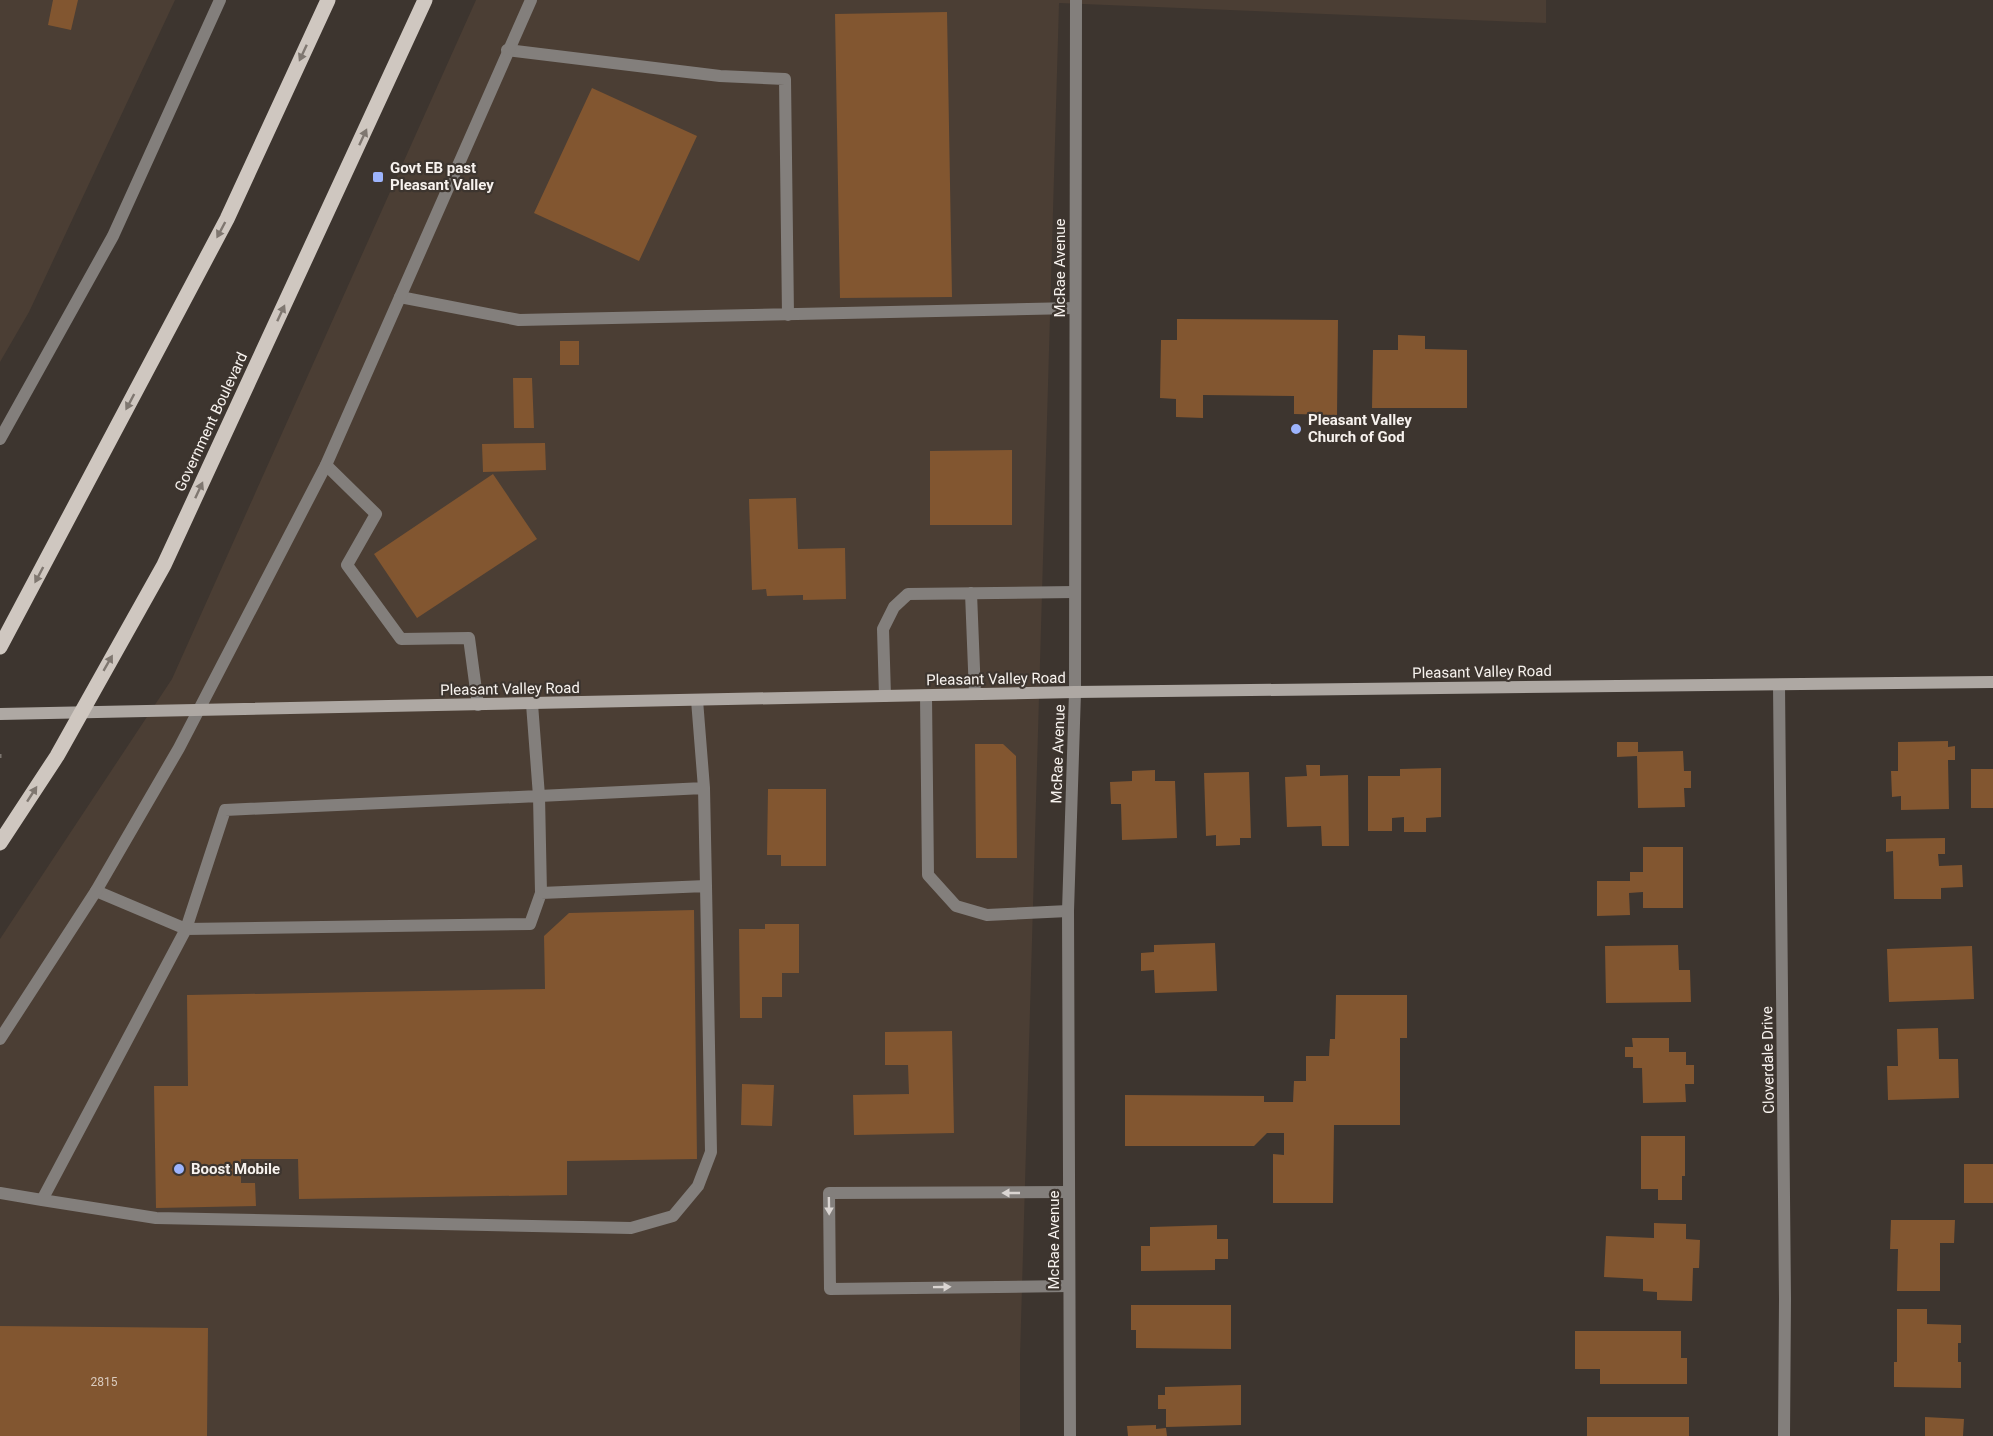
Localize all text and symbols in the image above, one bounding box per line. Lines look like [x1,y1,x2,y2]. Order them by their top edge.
one-way arrow [299,45,308,62]
one-way arrow [359,128,368,145]
place label: Govt EB past Pleasant Valley [390,159,494,194]
marker: Govt EB past Pleasant Valley [371,170,385,184]
street label: McRae Avenue [1051,218,1069,318]
one-way arrow [216,222,226,239]
one-way arrow [276,304,286,322]
street label: Government Boulevard [171,350,251,494]
one-way arrow [125,394,135,411]
place label: Pleasant Valley Church of God [1308,411,1412,446]
marker: Pleasant Valley Church of God [1289,422,1303,436]
one-way arrow [194,482,203,499]
one-way arrow [34,566,43,583]
one-way arrow [103,655,114,671]
street label: Pleasant Valley Road [1412,662,1552,682]
street label: Pleasant Valley Road [926,669,1066,689]
street label: Pleasant Valley Road [440,679,580,699]
street label: McRae Avenue [1047,704,1069,804]
one-way arrow [26,786,37,802]
street label: Cloverdale Drive [1758,1006,1778,1114]
place label: Boost Mobile [191,1160,280,1178]
marker: Boost Mobile [172,1162,186,1176]
one-way arrow [1001,1188,1020,1198]
street label: McRae Avenue [1045,1190,1063,1290]
one-way arrow [824,1197,834,1216]
one-way arrow [932,1282,951,1292]
house number: 2815 [91,1375,118,1389]

